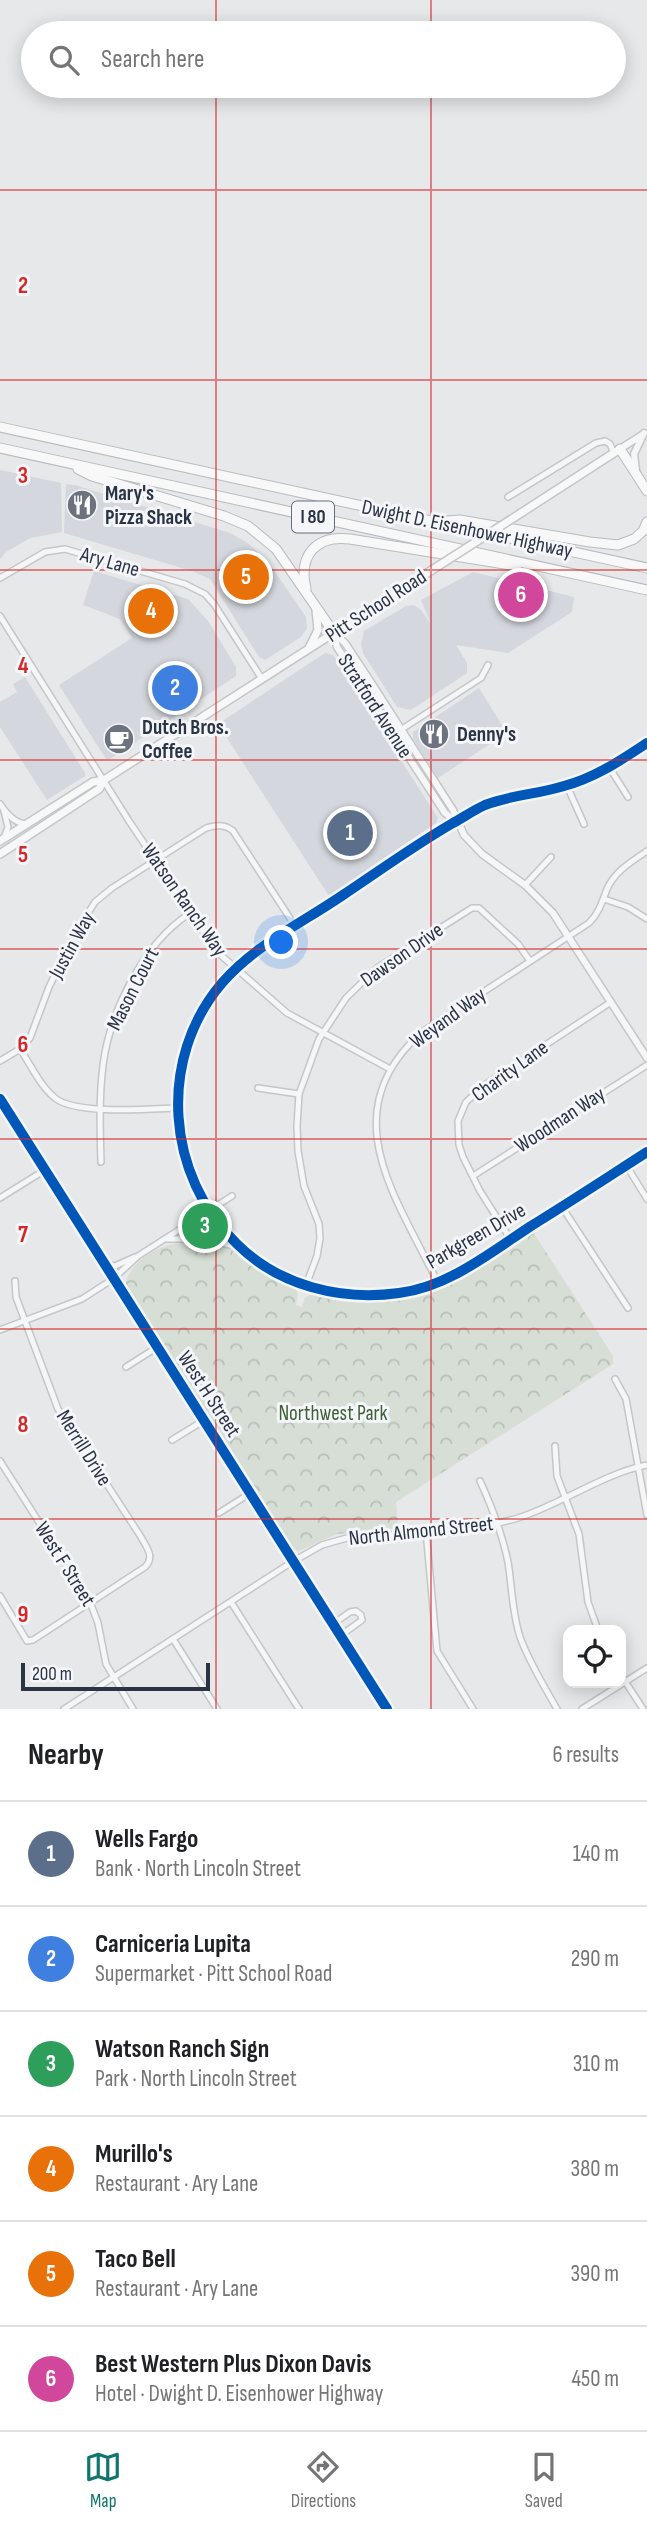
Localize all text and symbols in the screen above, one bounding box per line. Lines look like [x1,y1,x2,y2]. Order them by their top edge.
search box [21,21,626,98]
icon: search [45,41,83,79]
text: Search here [101,44,204,75]
text: 2 [18,272,28,300]
text: 3 [18,462,28,490]
place label: Mary's Pizza Shack [105,481,192,530]
restaurant icon: Mary's Pizza Shack [65,488,99,522]
street label: Dwight D. Eisenhower Highway [359,494,575,564]
road number: I 80 [292,502,334,532]
street label: Ary Lane [77,541,142,582]
pin: 5 [223,551,269,603]
street label: Pitt School Road [321,564,431,648]
pin: 6 [498,569,544,621]
pin: 4 [128,585,174,637]
street label: Stratford Avenue [332,649,418,763]
text: 4 [18,652,29,680]
pin: 2 [152,662,198,714]
place label: Dutch Bros. Coffee [142,715,229,764]
restaurant icon: Denny's [417,717,451,751]
cafe icon: Dutch Bros. Coffee [102,722,136,756]
place label: Denny's [457,722,516,747]
pin: 1 [327,807,373,859]
street label: Watson Ranch Way [136,839,232,961]
text: 5 [18,841,28,869]
street label: Justin Way [43,907,100,984]
street label: Dawson Drive [356,917,448,993]
your location [264,925,298,959]
street label: Mason Court [102,944,164,1034]
street label: Weyand Way [405,982,491,1054]
text: 6 [18,1031,28,1059]
street label: Charity Lane [467,1035,553,1107]
street label: Woodman Way [510,1082,610,1158]
street label: Parkgreen Drive [422,1198,530,1274]
pin: 3 [182,1200,228,1252]
text: 7 [18,1221,28,1249]
street label: West H Street [172,1346,246,1442]
park label: Northwest Park [278,1401,388,1426]
street label: Merrill Drive [51,1405,117,1491]
text: 8 [18,1411,29,1439]
street label: North Almond Street [347,1511,495,1551]
street label: West F Street [29,1517,101,1611]
text: 9 [18,1601,28,1629]
map controls [563,1625,626,1688]
button: locate [563,1625,626,1688]
scale bar [21,1660,210,1692]
text: 200 m [32,1663,72,1686]
text: Nearby [28,1737,104,1773]
text: 6 results [553,1741,619,1769]
text: Wells Fargo [95,1824,198,1855]
text: 1 [46,1840,56,1868]
text: 140 m [573,1840,619,1868]
text: Bank · North Lincoln Street [95,1855,301,1883]
text: Carniceria Lupita [95,1929,251,1960]
text: 2 [46,1945,56,1973]
text: 290 m [571,1945,619,1973]
text: Supermarket · Pitt School Road [95,1960,332,1988]
text: Watson Ranch Sign [95,2034,269,2065]
text: 3 [46,2050,56,2078]
text: 310 m [573,2050,619,2078]
text: Park · North Lincoln Street [95,2065,297,2093]
text: Murillo's [95,2139,173,2170]
text: 4 [46,2155,56,2183]
text: 380 m [571,2155,619,2183]
text: Restaurant · Ary Lane [95,2170,258,2198]
text: Taco Bell [95,2244,176,2275]
text: 5 [46,2260,56,2288]
text: 390 m [570,2260,619,2288]
text: Restaurant · Ary Lane [95,2275,258,2303]
text: Best Western Plus Dixon Davis [95,2349,371,2380]
text: 6 [46,2365,56,2393]
text: 450 m [571,2365,619,2393]
text: Hotel · Dwight D. Eisenhower Highway [95,2380,383,2408]
tab: Map [84,2448,122,2513]
tab: Directions [291,2448,356,2513]
tab: Saved [525,2448,563,2513]

